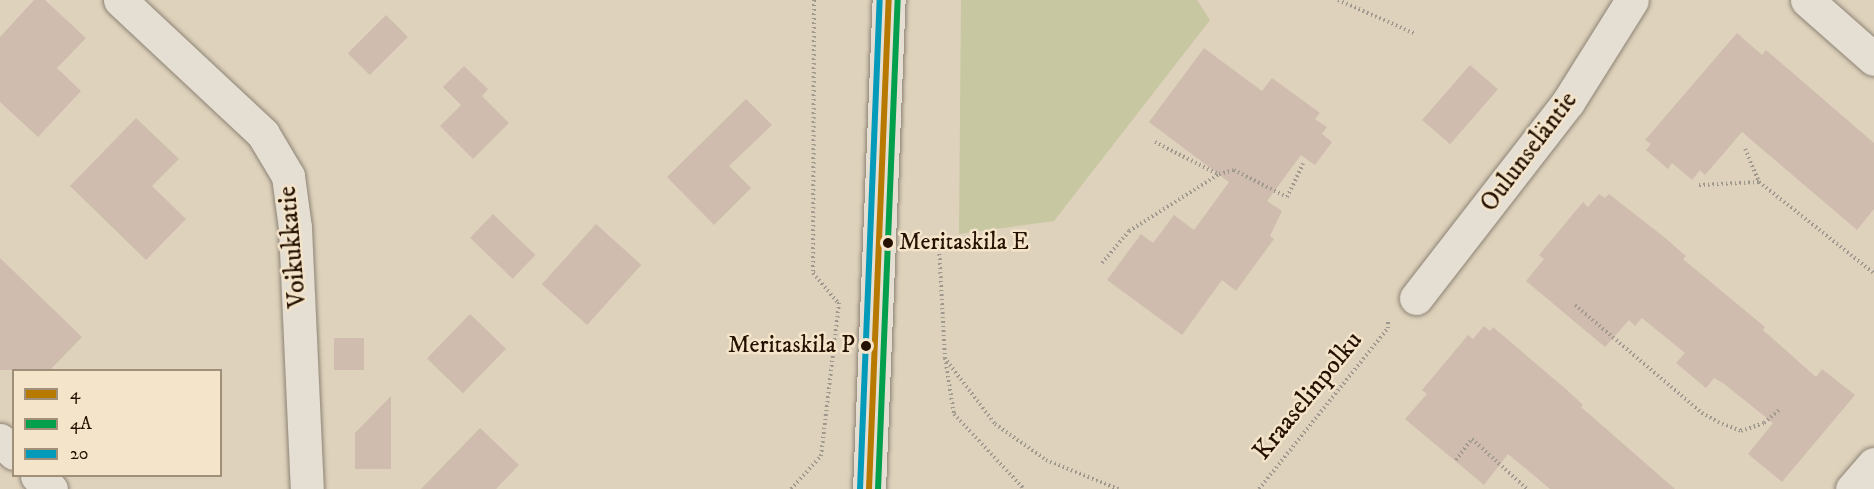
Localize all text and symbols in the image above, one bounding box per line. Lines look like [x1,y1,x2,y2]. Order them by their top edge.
street label: Oulunseläntie [1474,86,1584,218]
street label: Voikukkatie [272,185,314,309]
place label: Meritaskila E [899,229,1029,257]
marker: Meritaskila E [882,237,894,249]
street label: Kraaselinpolku [1247,325,1369,467]
place label: Meritaskila P [728,332,855,360]
marker: Meritaskila P [860,340,872,352]
legend [12,369,222,477]
text: 4 [70,383,80,405]
text: 4A [70,413,92,435]
text: 20 [70,443,89,465]

